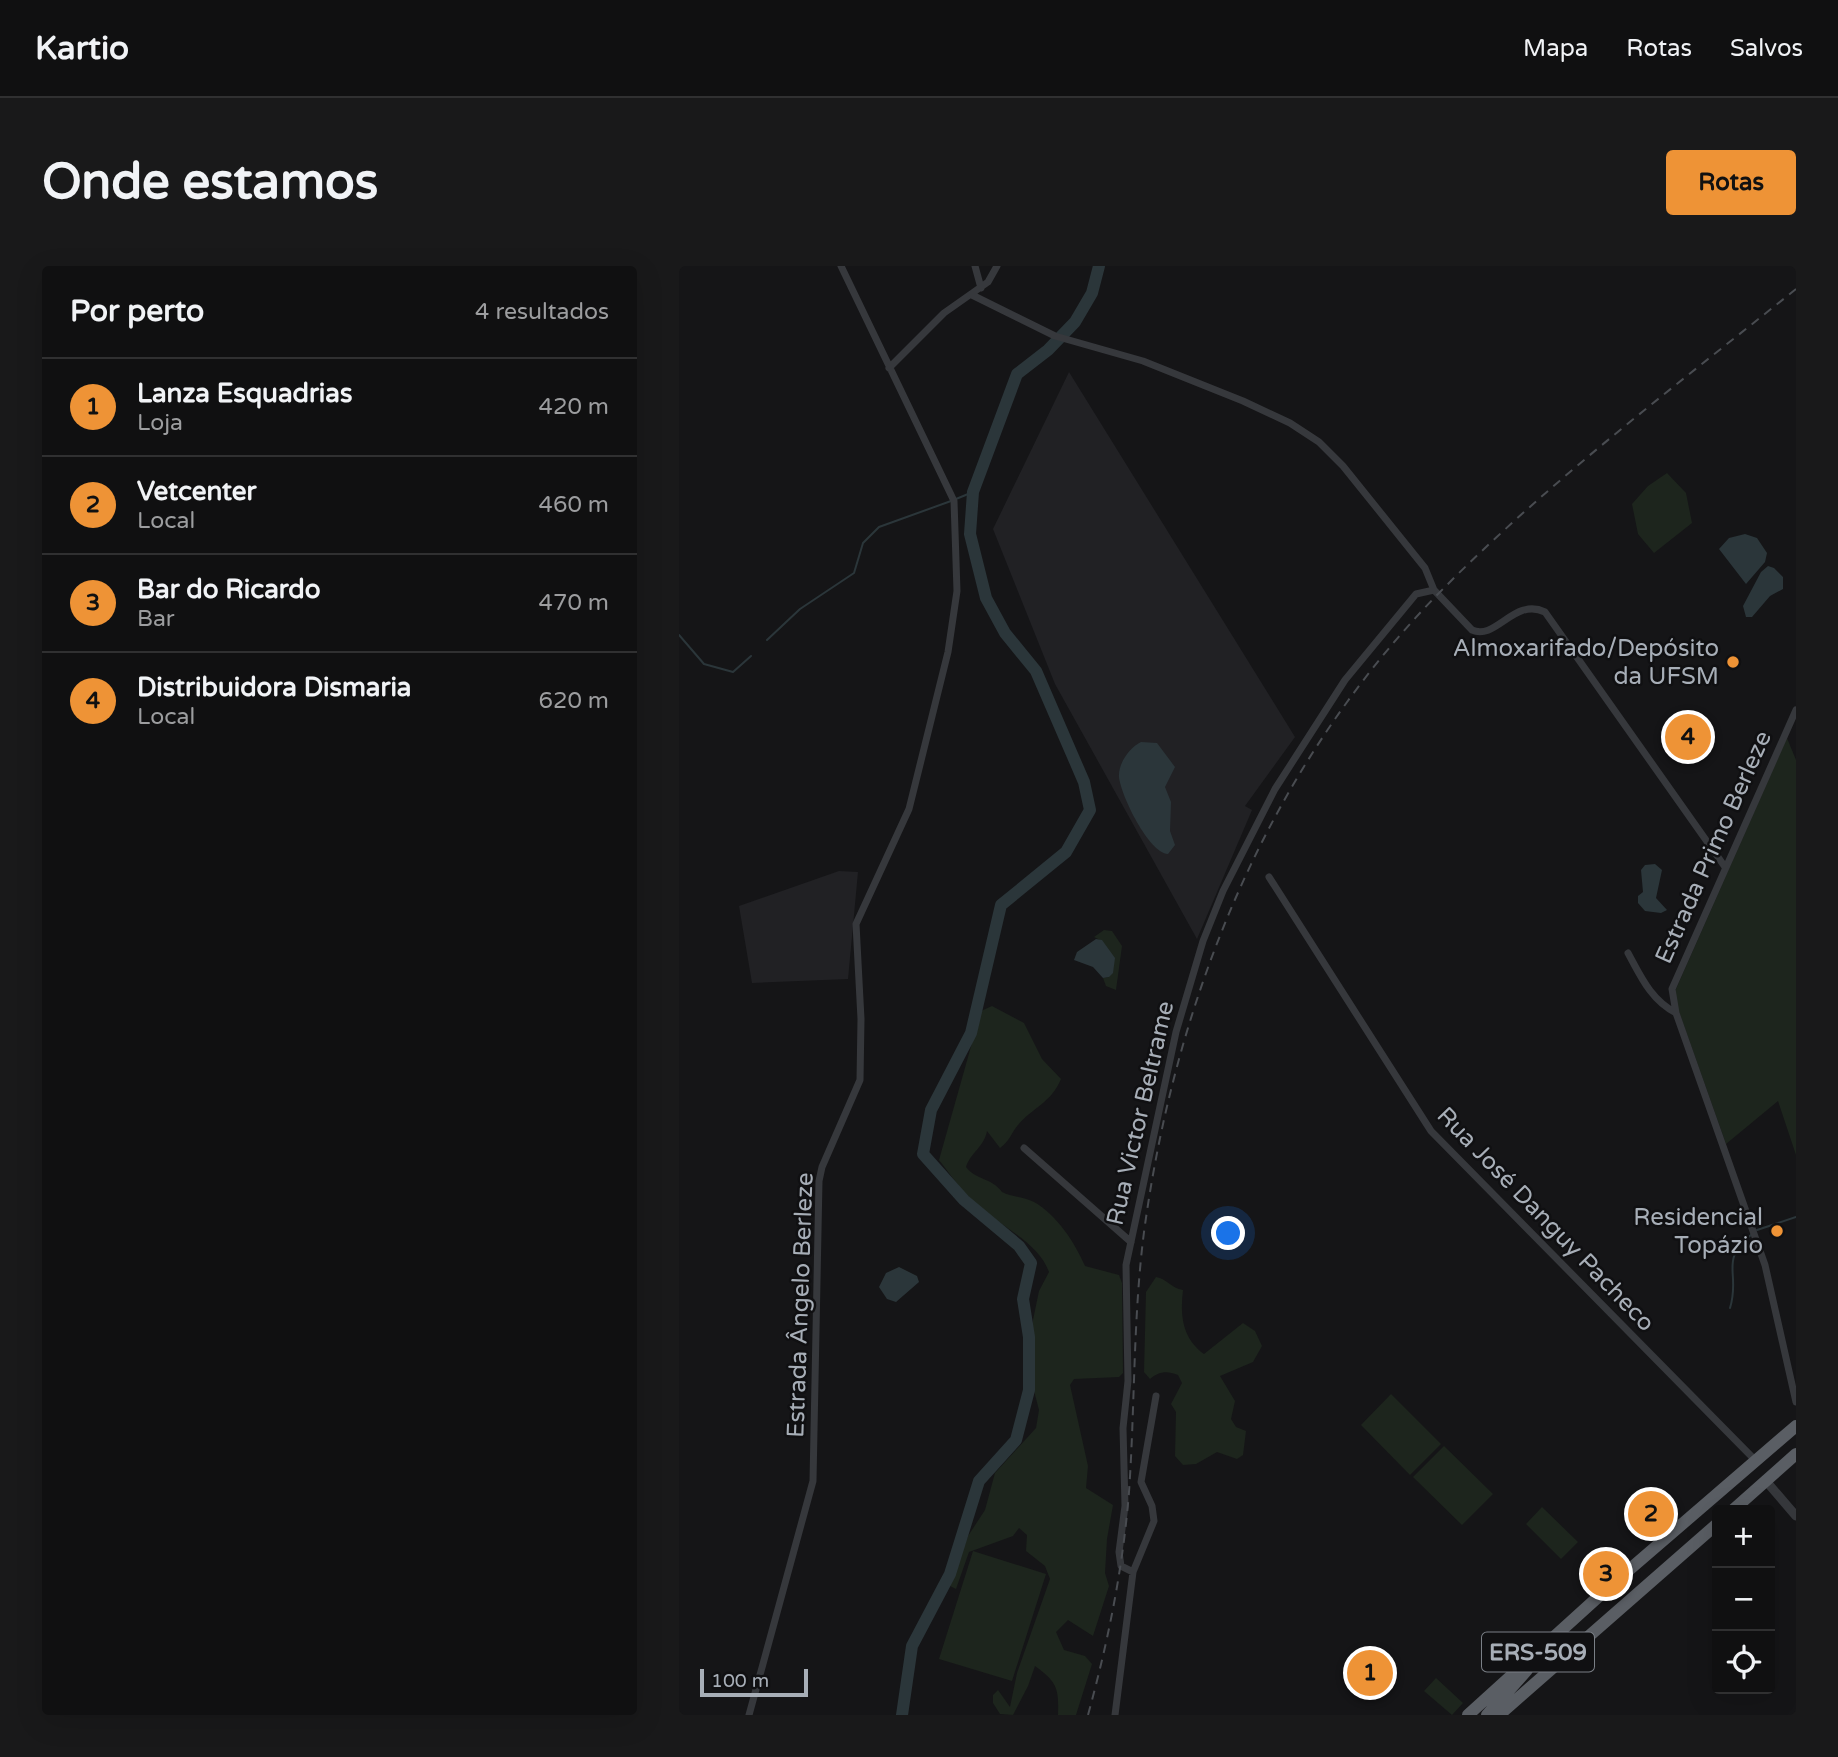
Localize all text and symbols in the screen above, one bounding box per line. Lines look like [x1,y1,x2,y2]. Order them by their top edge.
text: Kartio [35,29,129,68]
text: Mapa [1523,34,1588,63]
text: Rotas [1626,34,1692,63]
text: Salvos [1730,34,1803,63]
button: Rotas [1666,150,1796,215]
text: Onde estamos [42,153,378,212]
text: Por perto [70,293,204,330]
text: 4 resultados [475,298,609,326]
text: Lanza Esquadrias [137,378,352,409]
text: 1 [86,393,100,421]
text: 420 m [539,393,609,421]
text: Loja [137,409,183,437]
text: Vetcenter [137,476,257,507]
text: 2 [86,491,100,519]
text: 460 m [539,491,609,519]
text: Local [137,507,195,535]
text: Bar do Ricardo [137,574,321,605]
text: 3 [86,589,100,617]
text: 470 m [539,589,609,617]
text: Bar [137,605,175,633]
place label: Almoxarifado/Depósito da UFSM [1453,634,1719,691]
marker: Almoxarifado/Depósito da UFSM [1725,654,1741,670]
text: Distribuidora Dismaria [137,672,411,703]
text: 4 [86,687,100,715]
text: 620 m [539,687,609,715]
text: Local [137,703,195,731]
pin: 4 [1665,711,1711,763]
street label: Estrada Primo Berleze [1649,726,1778,968]
street label: Rua Victor Beltrame [1101,998,1180,1228]
street label: Rua José Danguy Pacheco [1431,1101,1660,1338]
street label: Estrada Ângelo Berleze [781,1172,820,1438]
place label: Residencial Topázio [1633,1203,1763,1260]
your location [1211,1216,1245,1250]
marker: Residencial Topázio [1769,1223,1785,1239]
pin: 2 [1628,1488,1674,1540]
map controls [1712,1505,1775,1694]
button: + [1712,1505,1775,1568]
pin: 3 [1583,1548,1629,1600]
button: − [1712,1568,1775,1631]
button: locate [1712,1631,1775,1694]
road number: ERS-509 [1482,1632,1594,1672]
pin: 1 [1347,1647,1393,1699]
scale bar [700,1666,809,1698]
text: 100 m [711,1670,769,1692]

